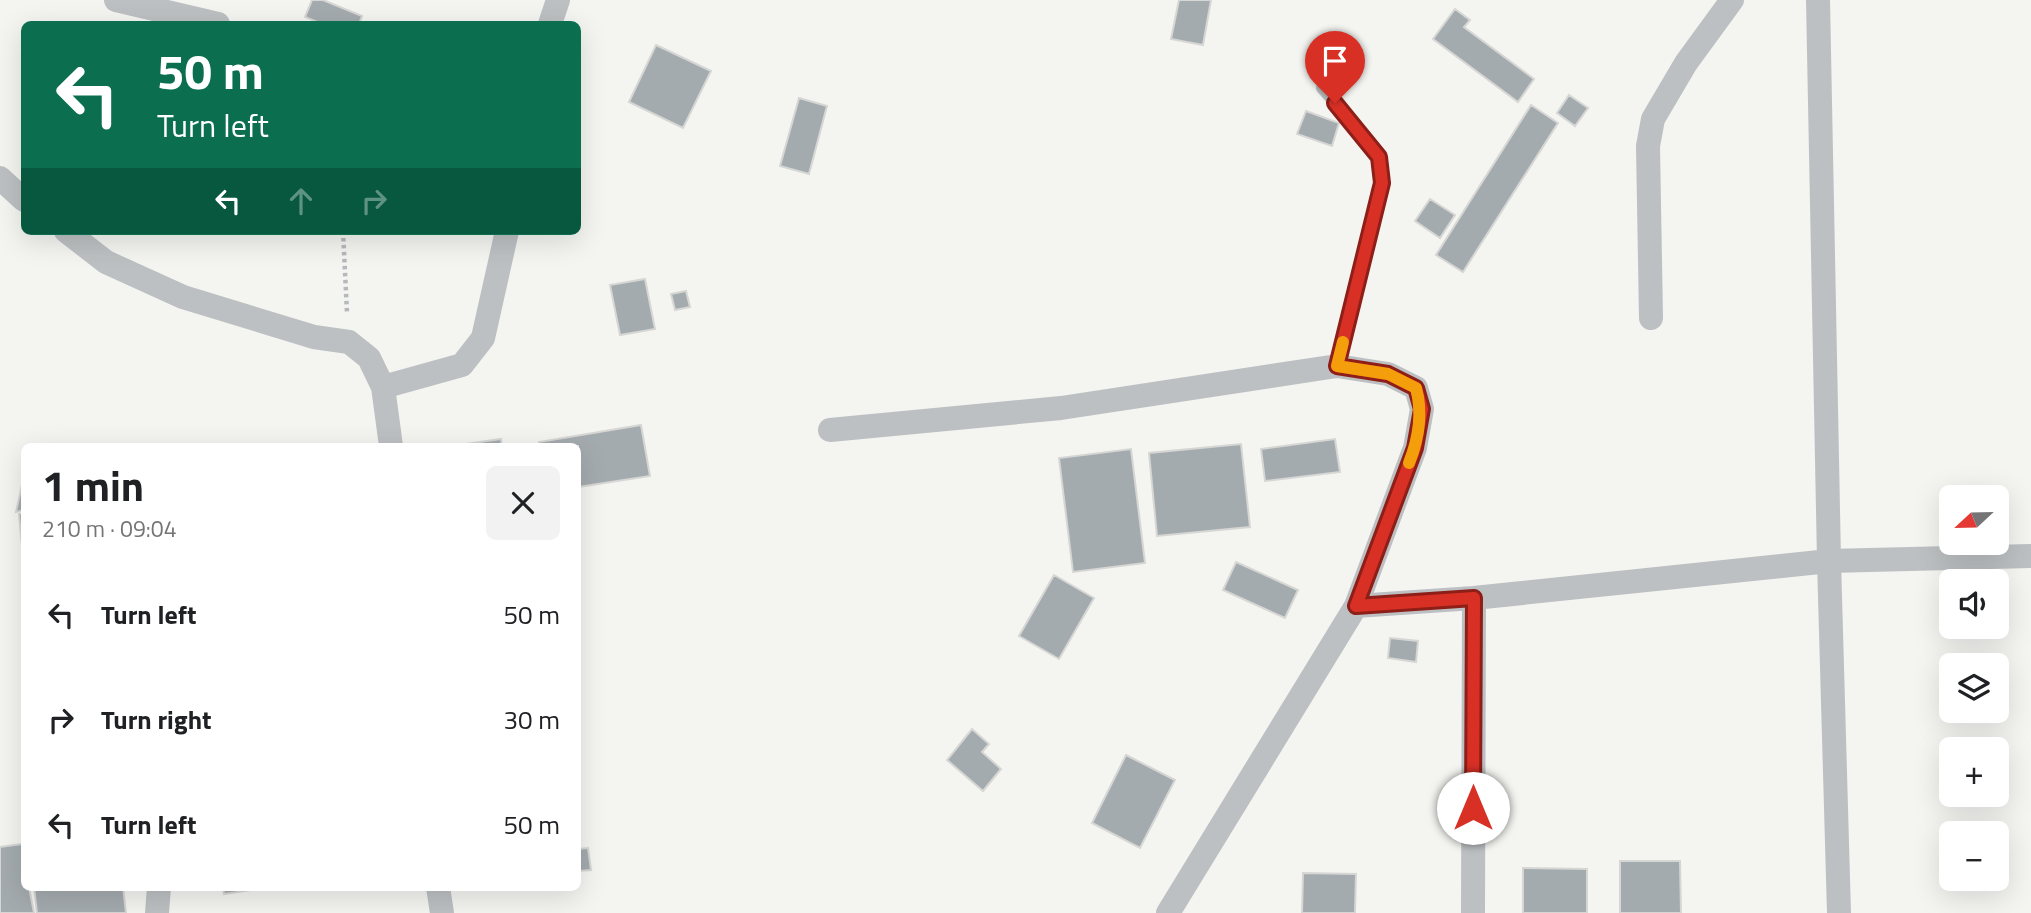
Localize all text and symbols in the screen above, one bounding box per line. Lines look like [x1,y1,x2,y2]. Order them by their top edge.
pin [1305,31,1365,103]
text: 50 m [157,33,264,108]
icon: arrive [1316,42,1354,80]
icon: left [42,49,133,140]
text: Turn left [157,101,269,149]
icon: left [209,182,247,220]
icon: ahead [282,182,320,220]
icon: right [355,182,393,220]
text: 1 min [42,453,144,517]
button: close [486,466,560,540]
north arrow [1939,485,2009,555]
map controls [1939,485,2009,891]
text: 210 m · 09:04 [42,511,177,546]
button: sound [1939,569,2009,639]
text: Turn left [101,595,196,634]
text: 50 m [503,595,560,634]
icon: left [42,596,80,634]
button: layers [1939,653,2009,723]
text: Turn right [101,700,212,739]
text: 30 m [503,700,560,739]
icon: right [42,701,80,739]
button: + [1939,737,2009,807]
position arrow [1436,771,1510,845]
text: Turn left [101,805,196,844]
text: 50 m [503,805,560,844]
icon: left [42,806,80,844]
button: − [1939,821,2009,891]

